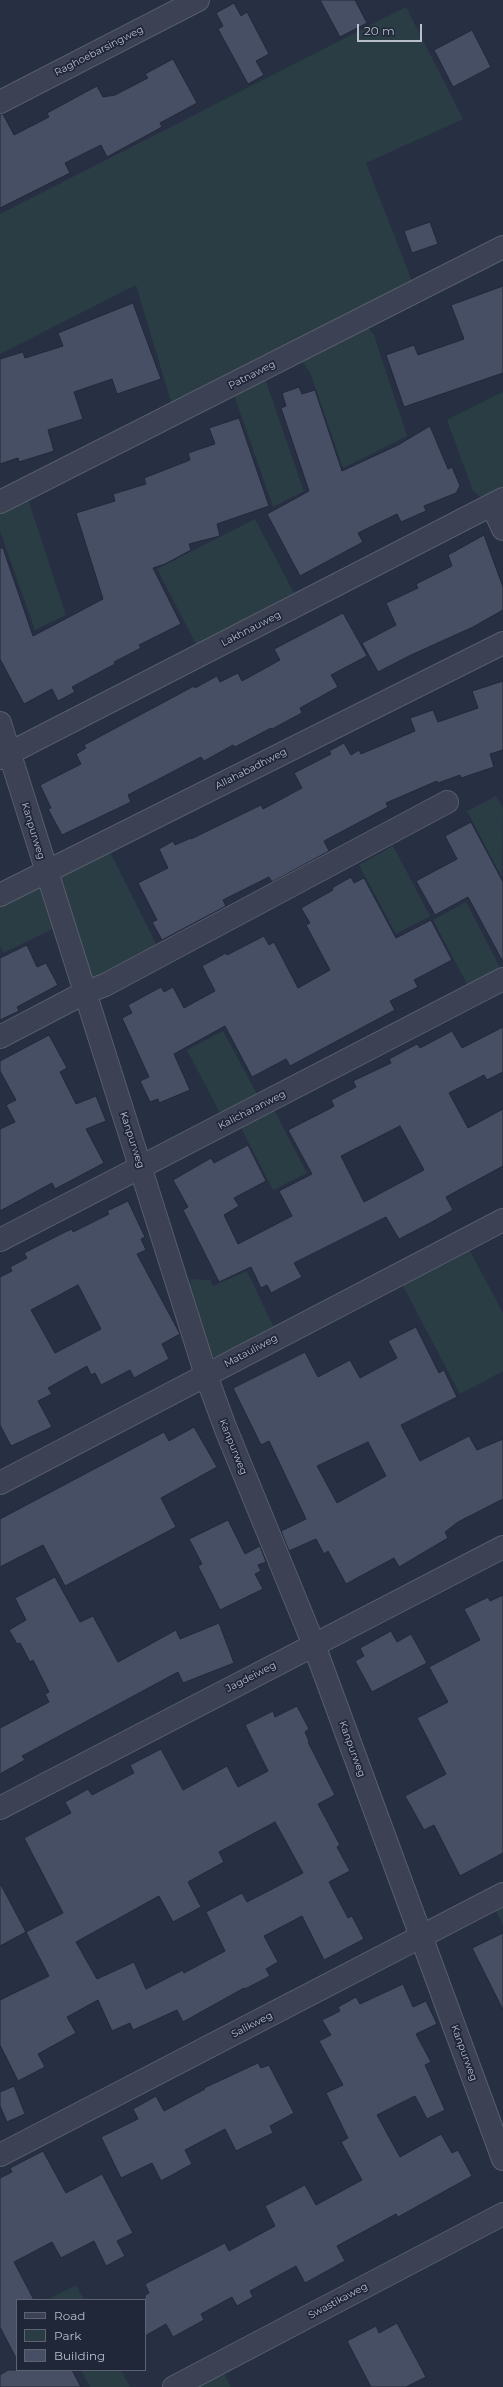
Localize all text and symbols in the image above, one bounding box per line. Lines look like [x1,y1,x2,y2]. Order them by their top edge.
scale bar [359,16,424,42]
street label: Raghoebarsingweg [52,23,146,79]
text: 20 m [364,23,395,38]
street label: Patnaweg [227,358,277,392]
street label: Lakhnauweg [219,609,283,649]
street label: Allahabadhweg [213,746,289,792]
street label: Kanpurweg [19,801,47,861]
street label: Kalicharanweg [216,1088,288,1132]
street label: Kanpurweg [117,1110,147,1170]
street label: Matauliweg [222,1332,280,1370]
street label: Kanpurweg [216,1417,250,1477]
street label: Jagdeiweg [224,1659,278,1695]
street label: Kanpurweg [336,1719,368,1779]
street label: Salikweg [229,2010,275,2040]
street label: Kanpurweg [448,2023,480,2083]
street label: Swastikaweg [306,2280,370,2322]
legend [16,2299,146,2371]
text: Road [54,2308,85,2323]
text: Park [54,2328,81,2343]
text: Building [54,2348,105,2363]

